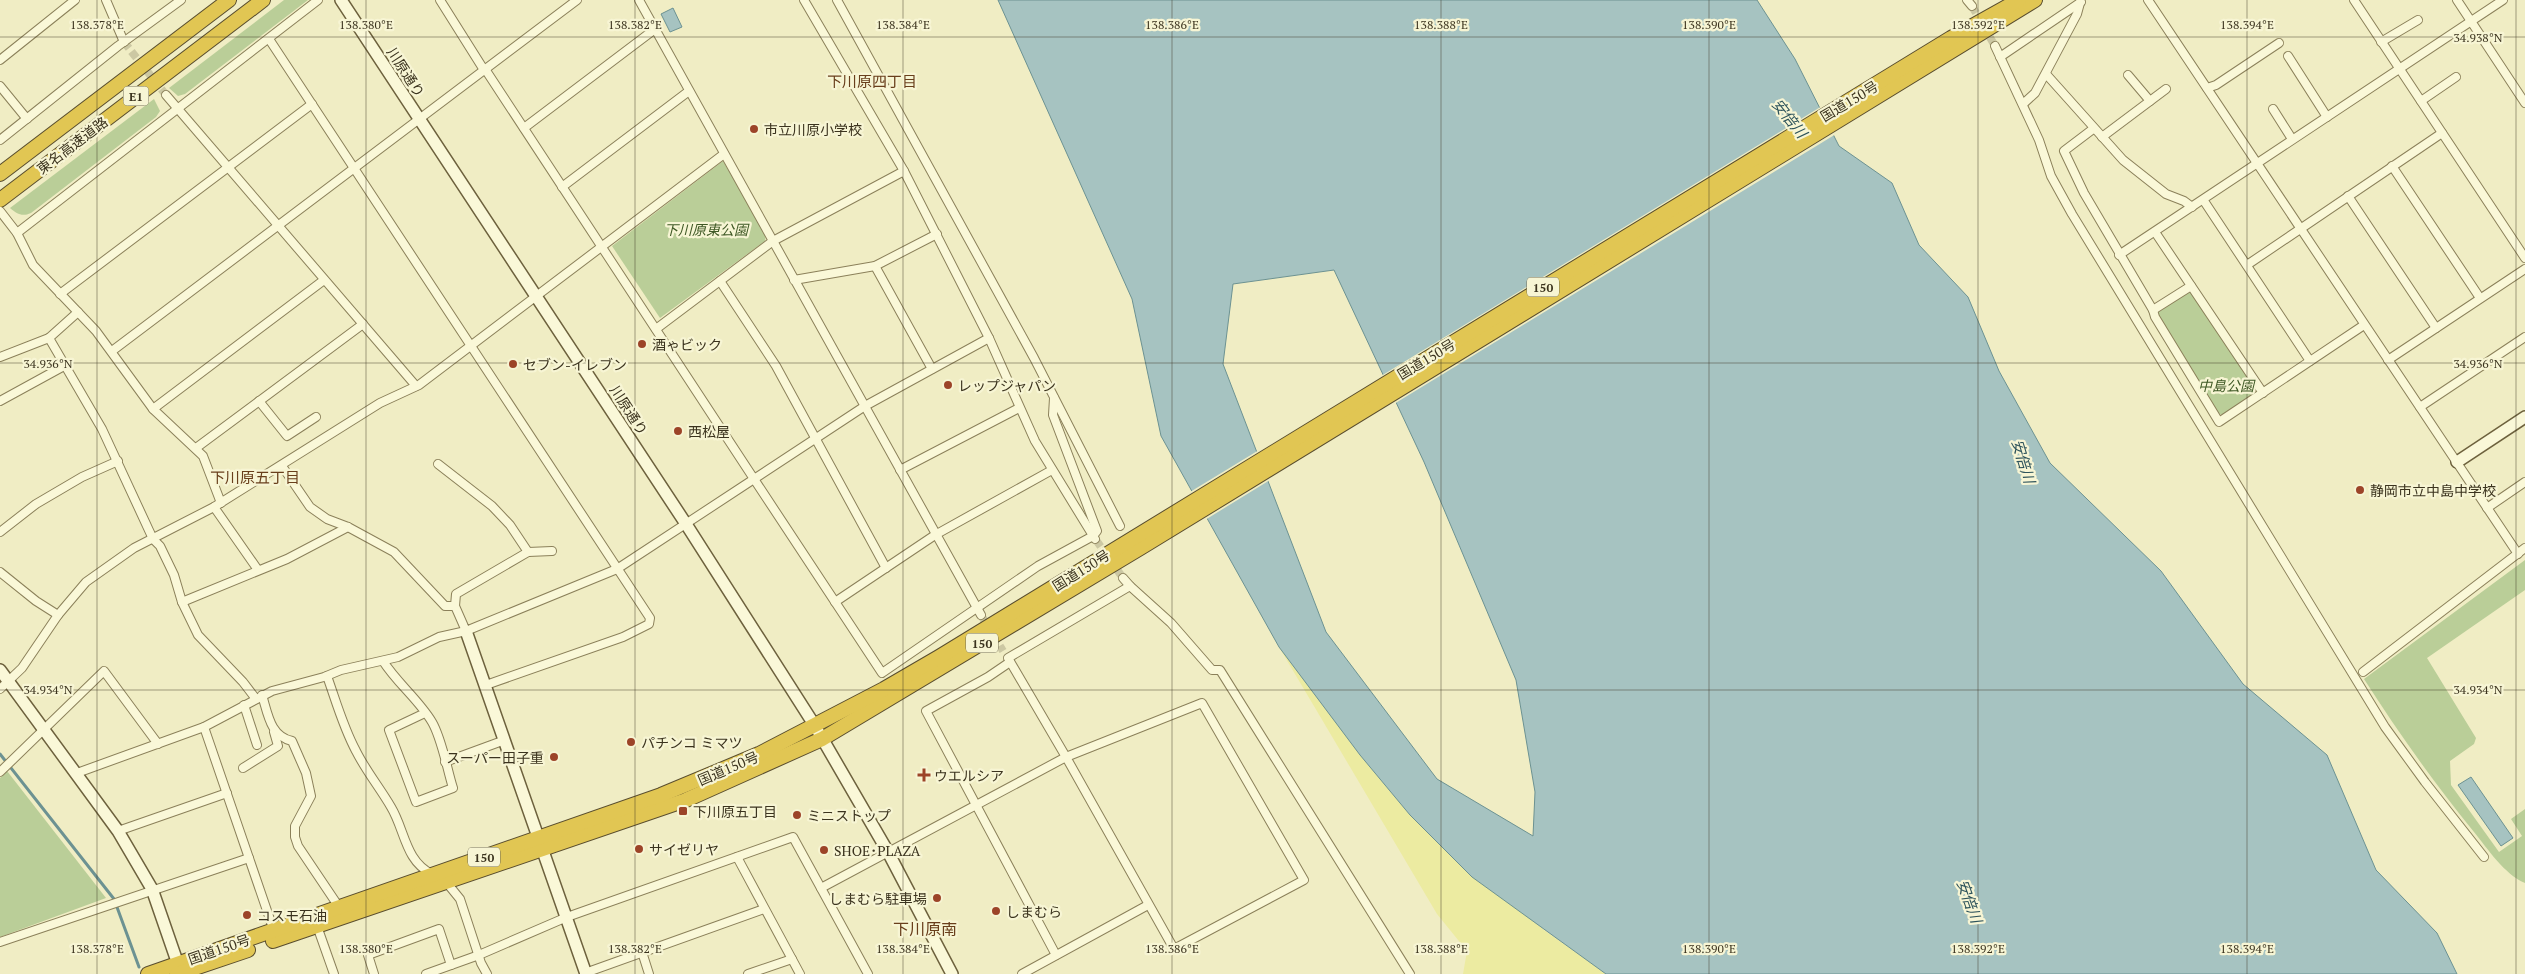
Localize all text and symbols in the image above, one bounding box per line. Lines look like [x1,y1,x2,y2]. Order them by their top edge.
text: 138.378°E [70,17,124,32]
text: 138.380°E [339,17,393,32]
text: 138.382°E [608,17,662,32]
text: 138.384°E [876,17,930,32]
text: 138.386°E [1145,17,1199,32]
text: 138.388°E [1414,17,1468,32]
text: 138.390°E [1682,17,1736,32]
text: 138.392°E [1951,17,2005,32]
text: 138.394°E [2220,17,2274,32]
text: 34.938°N [2453,30,2503,45]
street label: 川原通り [383,43,429,101]
district label: 下川原四丁目 [827,71,917,91]
street label: 国道150号 [1817,76,1881,126]
road number: E1 [124,86,148,105]
water label: 安倍川 [1768,94,1813,143]
street label: 東名高速道路 [33,112,111,178]
place label: 市立川原小学校 [764,120,862,139]
marker: 市立川原小学校 [748,123,760,135]
park label: 下川原東公園 [664,220,750,239]
road number: 150 [1527,278,1559,296]
street label: 国道150号 [1394,334,1458,384]
place label: 酒ゃビック [652,335,722,354]
marker: 酒ゃビック [636,338,648,350]
place label: セブン-イレブン [523,355,627,374]
text: 34.936°N [23,356,73,371]
text: 34.936°N [2453,356,2503,371]
marker: セブン-イレブン [507,358,519,370]
place label: レップジャパン [958,376,1056,395]
park label: 中島公園 [2198,376,2256,395]
marker: レップジャパン [942,379,954,391]
street label: 川原通り [606,381,652,439]
place label: 西松屋 [688,422,730,441]
marker: 西松屋 [672,425,684,437]
water label: 安倍川 [2008,437,2041,487]
district label: 下川原五丁目 [210,467,300,487]
place label: 静岡市立中島中学校 [2370,481,2496,500]
marker: 静岡市立中島中学校 [2354,484,2366,496]
street label: 国道150号 [1049,545,1113,595]
road number: 150 [966,634,998,652]
text: 34.934°N [23,682,73,697]
text: 34.934°N [2453,682,2503,697]
place label: パチンコ ミマツ [641,733,742,752]
marker: パチンコ ミマツ [625,736,637,748]
street label: 国道150号 [695,747,761,789]
place label: スーパー田子重 [446,748,544,767]
marker: スーパー田子重 [548,751,560,763]
place label: ウエルシア [934,766,1004,785]
marker: ウエルシア [918,769,930,781]
place label: 下川原五丁目 [693,802,777,821]
marker: 下川原五丁目 [677,805,689,817]
place label: ミニストップ [807,806,891,825]
marker: ミニストップ [791,809,803,821]
place label: サイゼリヤ [649,840,719,859]
place label: SHOE･PLAZA [834,841,921,860]
marker: サイゼリヤ [633,843,645,855]
marker: SHOE･PLAZA [818,844,830,856]
road number: 150 [468,848,500,866]
water label: 安倍川 [1953,876,1988,927]
place label: しまむら駐車場 [829,889,927,908]
marker: しまむら駐車場 [931,892,943,904]
place label: しまむら [1006,902,1062,921]
marker: しまむら [990,905,1002,917]
place label: コスモ石油 [257,906,327,925]
marker: コスモ石油 [241,909,253,921]
district label: 下川原南 [893,918,957,940]
street label: 国道150号 [185,930,253,968]
text: 138.378°E [70,941,124,956]
text: 138.380°E [339,941,393,956]
text: 138.382°E [608,941,662,956]
text: 138.384°E [876,941,930,956]
text: 138.386°E [1145,941,1199,956]
text: 138.388°E [1414,941,1468,956]
text: 138.390°E [1682,941,1736,956]
text: 138.392°E [1951,941,2005,956]
text: 138.394°E [2220,941,2274,956]

